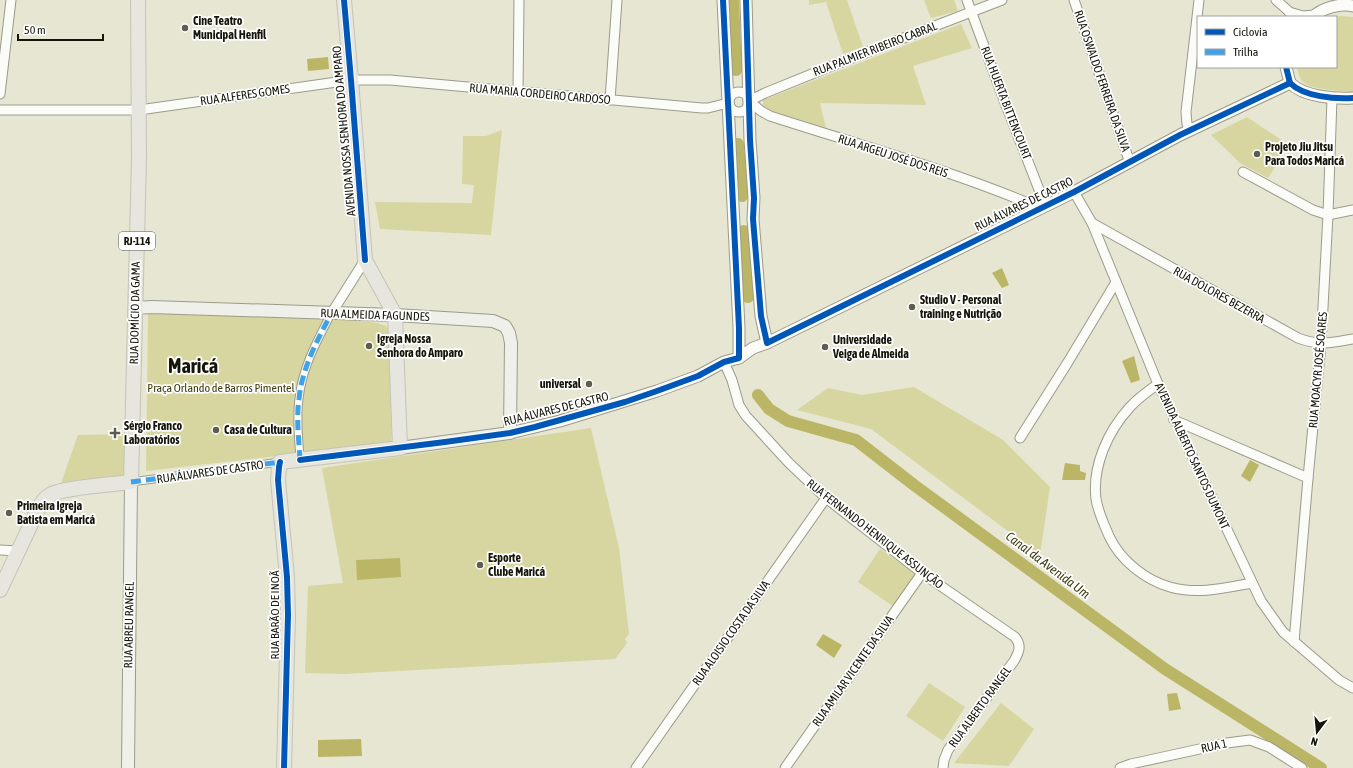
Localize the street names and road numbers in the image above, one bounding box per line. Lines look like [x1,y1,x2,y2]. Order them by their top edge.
street label: RUA OSWALDO FERREIRA DA SILVA [1071,9,1133,154]
street label: RUA PALMIER RIBEIRO CABRAL [811,19,939,79]
street label: RUA HUERTA BITTENCOURT [978,44,1034,162]
street label: AVENIDA NOSSA SENHORA DO AMPARO [330,45,358,217]
street label: RUA MARIA CORDEIRO CARDOSO [469,81,611,107]
street label: RUA ALFERES GOMES [199,82,291,108]
street label: RUA ARGEU JOSÉ DOS REIS [836,132,950,180]
street label: RUA ÁLVARES DE CASTRO [973,174,1075,234]
road number: RJ-114 [119,232,155,250]
street label: RUA DOMÍCIO DA GAMA [127,261,143,365]
street label: RUA DOLORES BEZERRA [1171,264,1267,326]
street label: RUA ALMEIDA FAGUNDES [320,306,430,324]
street label: RUA MOACYR JOSÉ SOARES [1306,311,1330,429]
street label: AVENIDA ALBERTO SANTOS DUMONT [1152,381,1232,532]
street label: RUA ÁLVARES DE CASTRO [502,389,610,429]
street label: RUA ÁLVARES DE CASTRO [156,458,264,486]
street label: RUA FERNANDO HENRIQUE ASSUNÇÃO [804,476,946,592]
street label: RUA BARÃO DE INOÃ [268,570,282,660]
street label: RUA ALOISIO COSTA DA SILVA [689,578,773,688]
street label: RUA ABREU RANGEL [121,581,137,669]
street label: RUA AMILAR VICENTE DA SILVA [809,613,897,729]
street label: RUA ALBERTO RANGEL [946,663,1014,750]
street label: RUA 1 [1200,736,1229,756]

